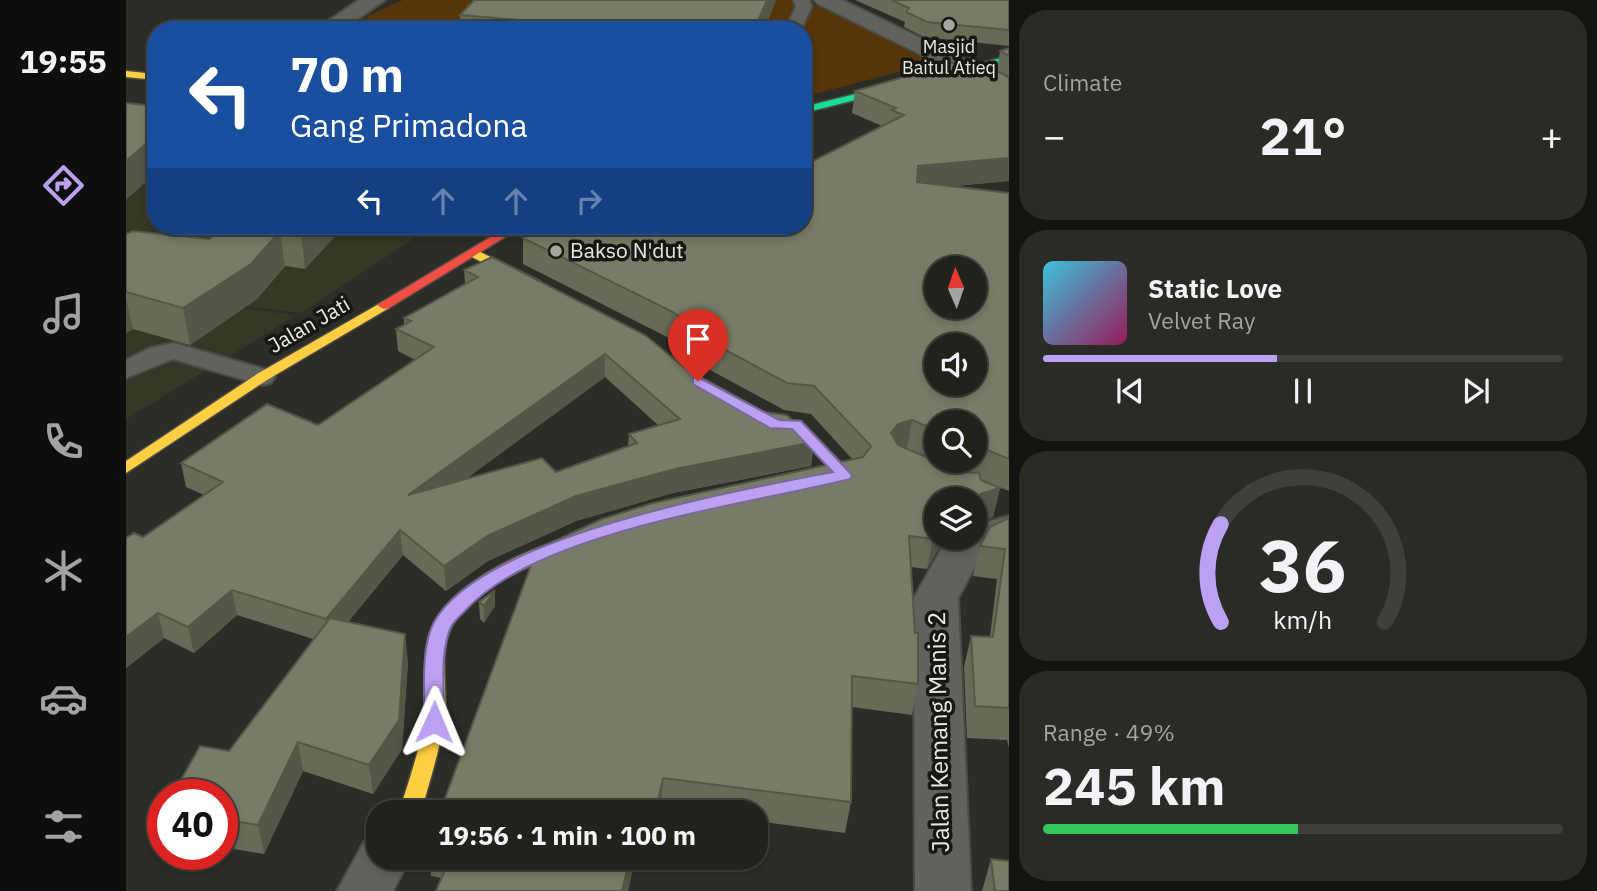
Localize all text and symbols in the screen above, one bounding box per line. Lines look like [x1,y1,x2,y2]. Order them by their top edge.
marker: Masjid Baitul Atieq [941,17,957,33]
place label: Masjid Baitul Atieq [902,35,996,79]
text: 19:55 [19,40,107,82]
text: 70 m [290,42,404,105]
icon: left [175,49,266,140]
text: Climate [1043,67,1122,97]
text: 21° [1260,102,1346,169]
text: Gang Primadona [290,104,528,146]
text: − [1043,111,1066,160]
text: + [1540,111,1563,160]
icon: directions [39,161,88,210]
icon: left [351,182,389,220]
icon: ahead [424,182,462,220]
icon: ahead [497,182,535,220]
icon: right [570,182,608,220]
place label: Bakso N'dut [570,236,684,264]
marker: Bakso N'dut [548,243,564,259]
north arrow [924,256,987,318]
map controls [924,256,987,550]
text: Static Love [1148,271,1282,305]
icon: music [39,289,88,338]
street label: Jalan Jati [262,289,355,359]
text: Velvet Ray [1148,305,1255,335]
pin [668,309,728,381]
icon: arrive [679,320,717,358]
button: sound [924,333,987,396]
icon: previous [1111,372,1149,410]
icon: pause [1284,372,1322,410]
icon: next [1457,372,1495,410]
button: search [924,410,987,473]
icon: phone [39,417,88,466]
button: layers [924,487,987,550]
text: 36 [1259,517,1347,612]
icon: climate [39,546,88,595]
text: km/h [1274,602,1332,635]
street label: Jalan Kemang Manis 2 [920,611,956,853]
icon: car [39,674,88,723]
position arrow [397,685,471,759]
text: Range · 49% [1043,717,1175,747]
text: 245 km [1043,752,1225,819]
speed limit sign: 40 [147,779,238,870]
icon: filters [39,802,88,851]
text: 19:56 · 1 min · 100 m [438,818,696,852]

